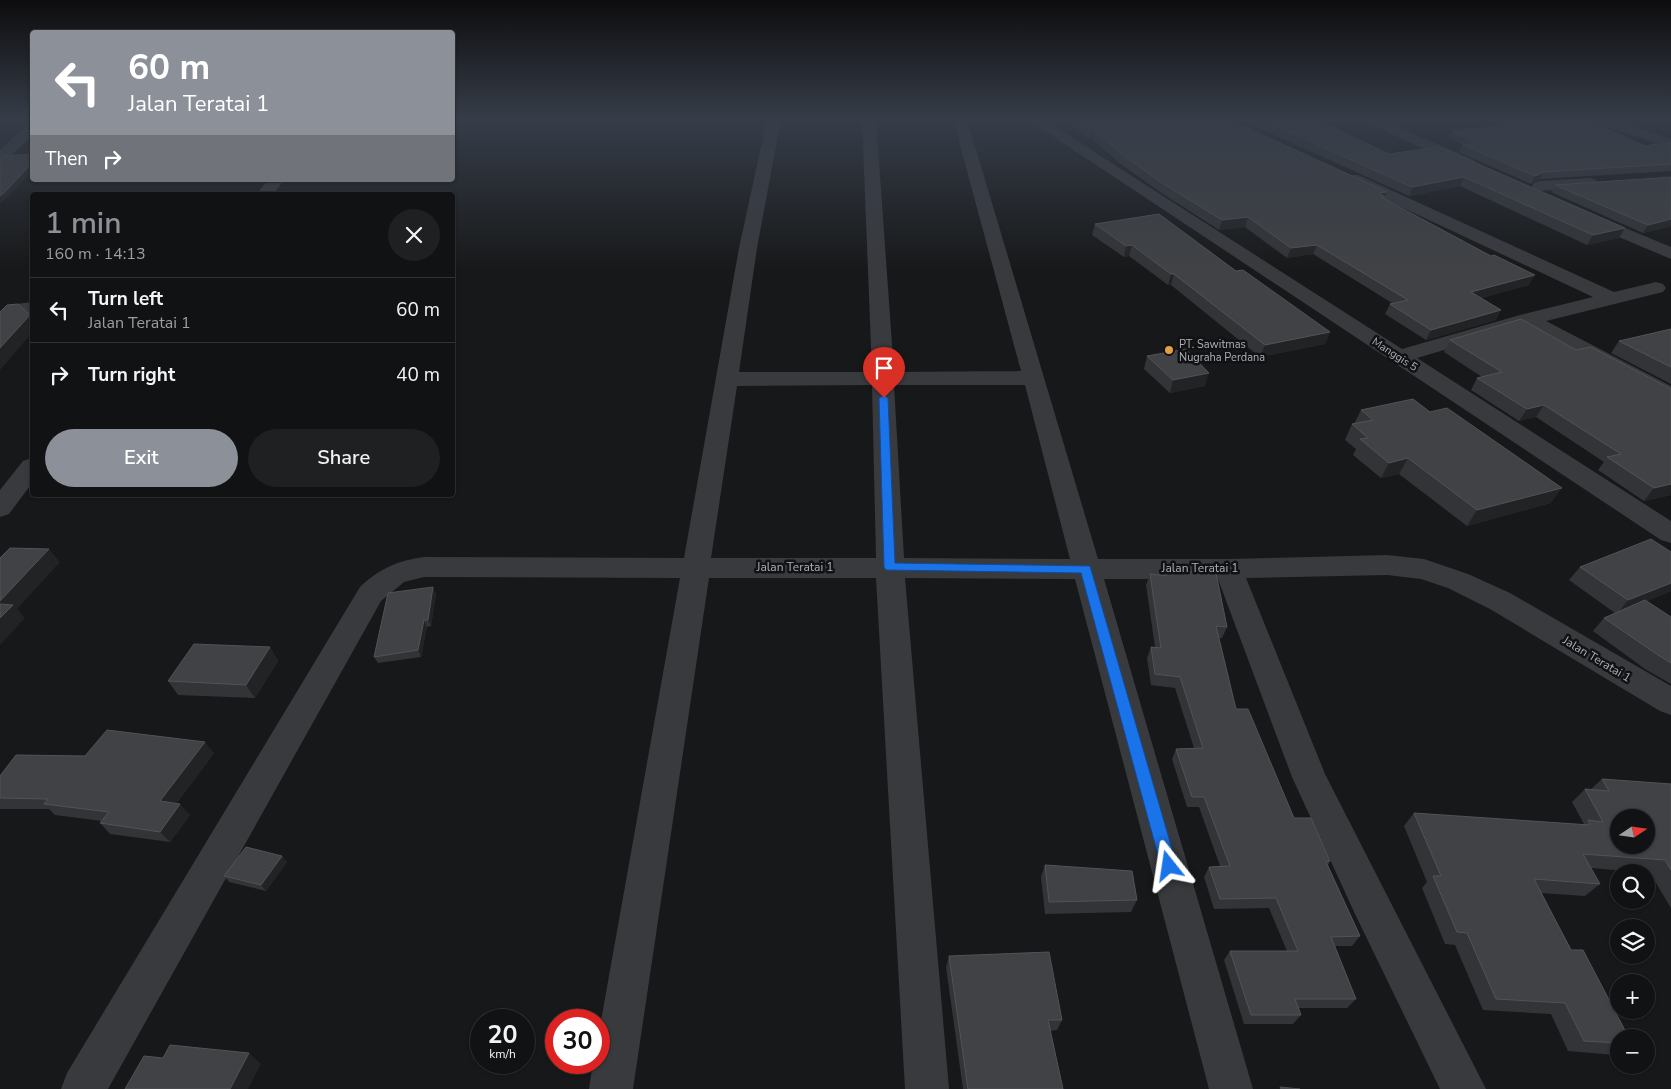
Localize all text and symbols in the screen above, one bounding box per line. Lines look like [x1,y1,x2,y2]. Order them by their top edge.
text: 60 m [128,44,210,91]
icon: left [45,50,110,115]
text: Jalan Teratai 1 [128,89,269,119]
icon: right [98,145,126,173]
text: Then [45,146,88,172]
text: 1 min [45,203,121,244]
button: close [388,209,440,261]
text: 160 m · 14:13 [45,243,146,265]
text: Turn left [88,286,163,312]
icon: left [45,296,73,324]
text: 60 m [396,297,440,323]
text: Jalan Teratai 1 [88,312,191,334]
street label: Manggis 5 [1369,334,1421,375]
place label: PT. Sawitmas Nugraha Perdana [1179,337,1265,365]
marker: PT. Sawitmas Nugraha Perdana [1163,344,1175,356]
pin [863,347,905,398]
icon: arrive [870,354,898,382]
icon: right [45,361,73,389]
text: Turn right [88,362,175,388]
text: 40 m [396,362,440,388]
button: Exit [45,429,238,487]
button: Share [248,429,440,487]
street label: Jalan Teratai 1 [756,559,833,575]
street label: Jalan Teratai 1 [1161,560,1238,576]
street label: Jalan Teratai 1 [1559,632,1634,686]
north arrow [1610,809,1655,854]
map controls [1610,809,1655,1074]
position arrow [1142,839,1194,891]
button: search [1610,864,1655,909]
button: layers [1610,919,1655,964]
button: + [1610,974,1655,1019]
speed limit sign: 30 [545,1009,610,1074]
text: 20 [487,1018,518,1052]
button: − [1610,1029,1655,1074]
text: km/h [489,1046,516,1062]

